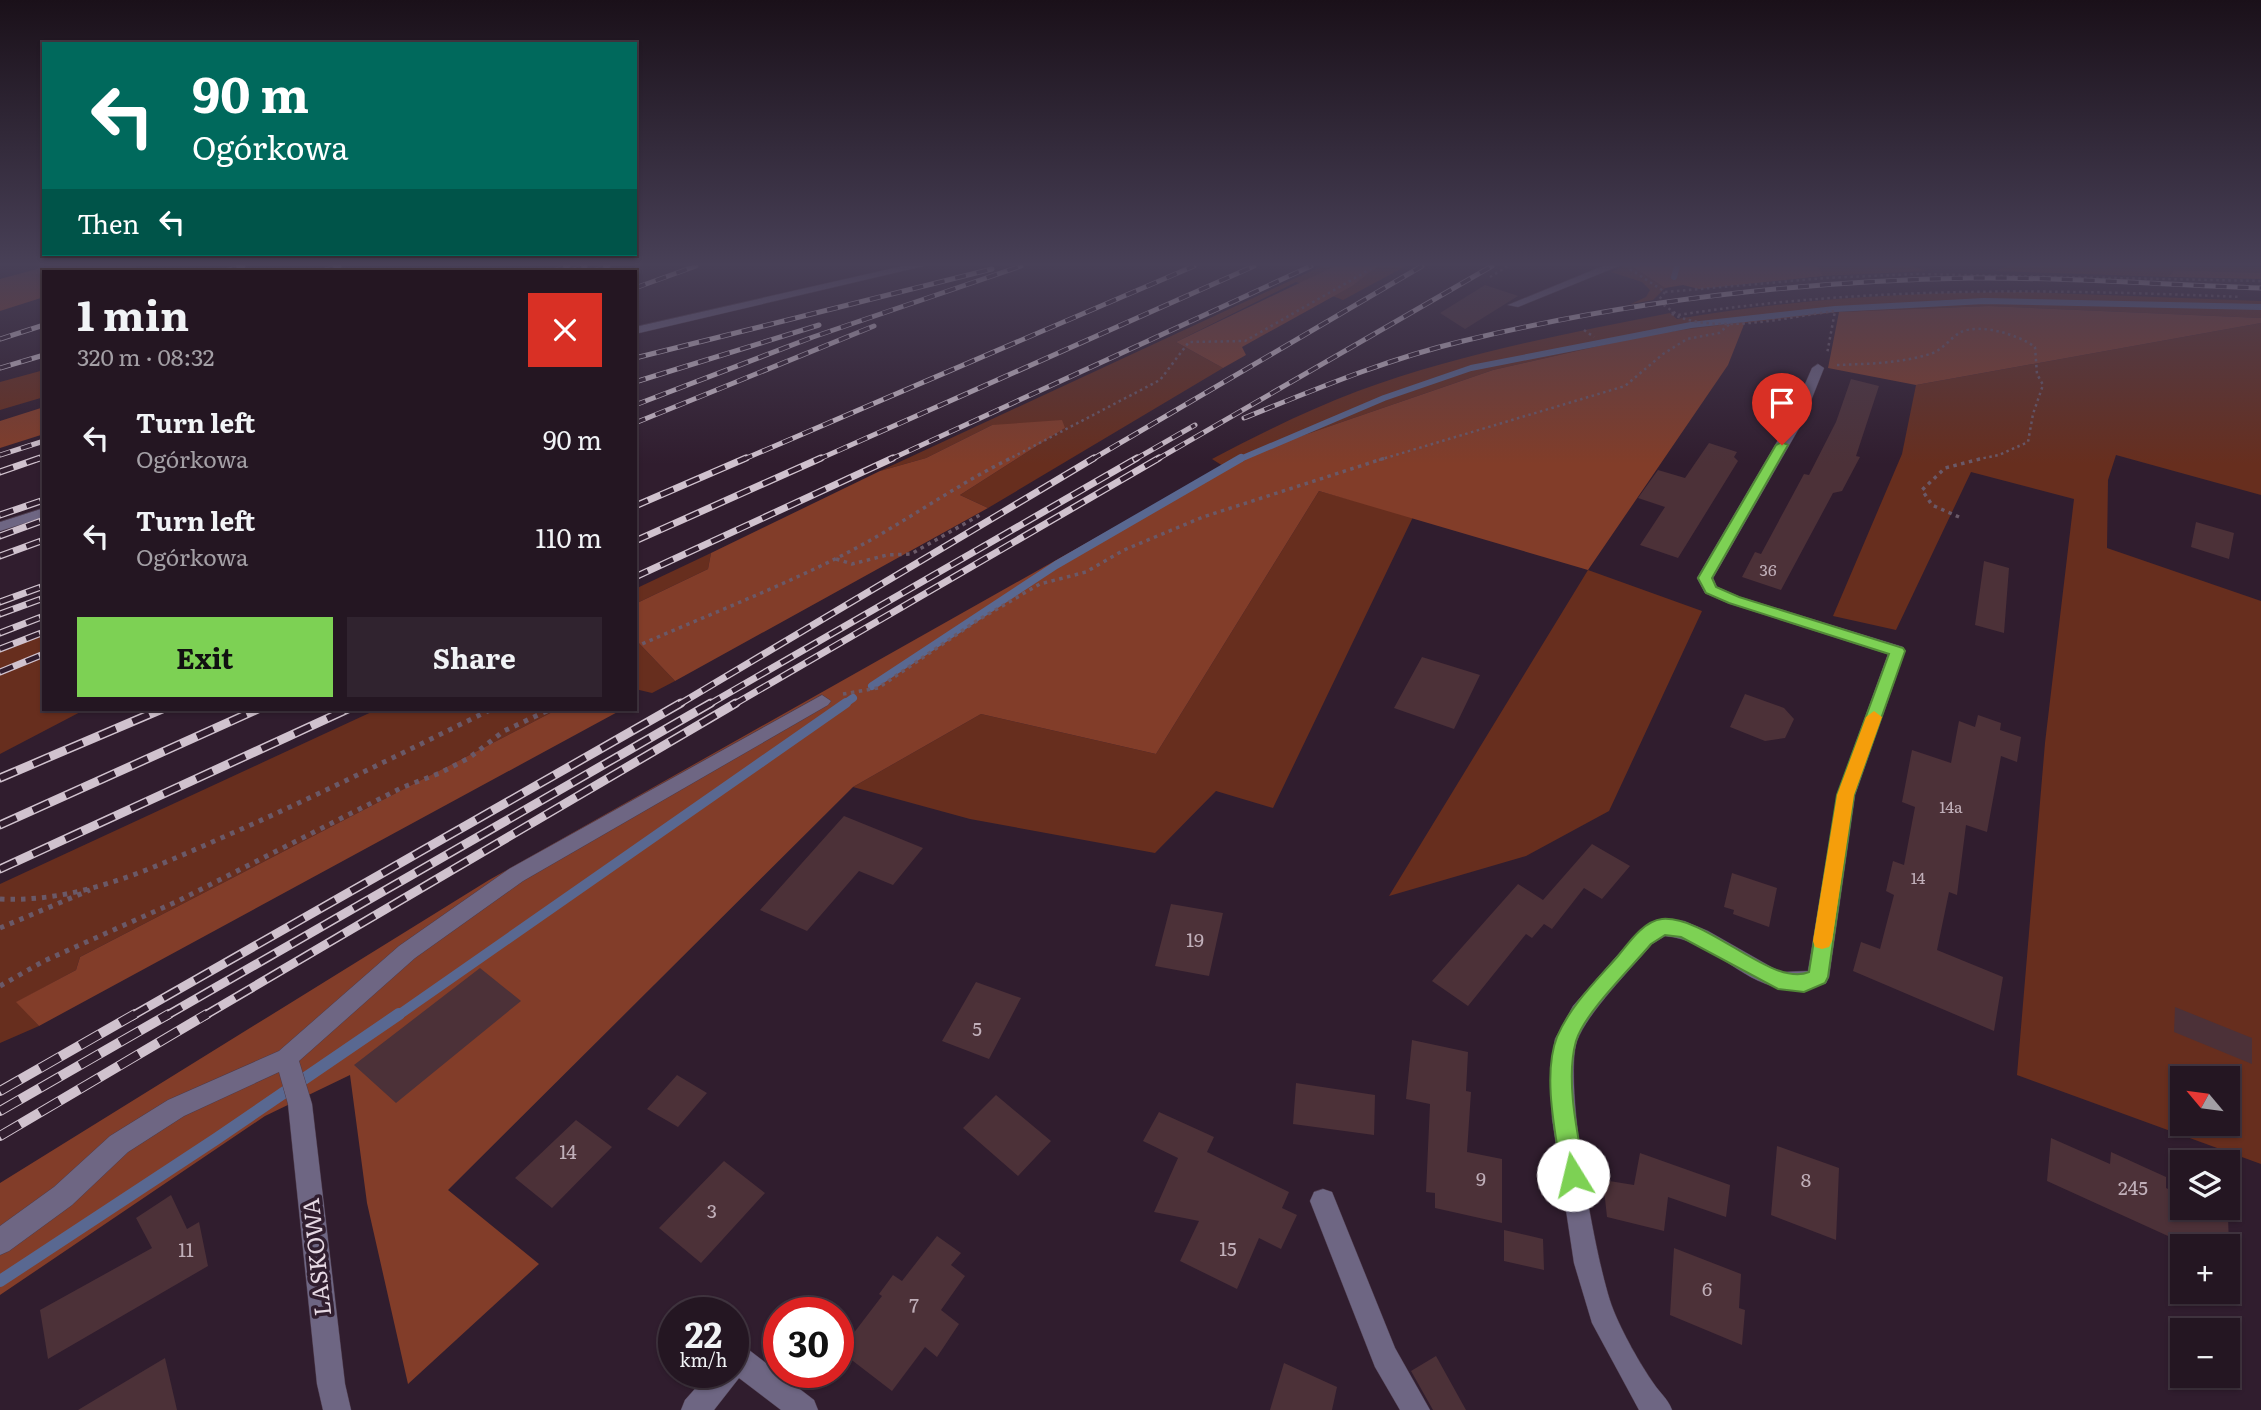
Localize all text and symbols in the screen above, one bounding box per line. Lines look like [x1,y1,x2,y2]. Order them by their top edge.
text: 90 m [192,55,309,128]
icon: left [77,70,168,161]
text: Ogórkowa [192,122,349,170]
text: Then [77,203,139,242]
icon: left [153,203,191,241]
text: 1 min [77,282,189,344]
button: close [528,293,602,367]
text: 320 m · 08:32 [77,339,214,373]
pin [1752,373,1812,445]
icon: arrive [1763,384,1801,422]
text: Turn left [136,402,255,441]
icon: left [77,419,115,457]
text: 90 m [543,419,602,458]
text: Ogórkowa [136,441,249,475]
text: Turn left [136,500,255,539]
icon: left [77,517,115,555]
text: 110 m [535,517,602,556]
text: Ogórkowa [136,539,249,573]
house number: 36 [1759,557,1777,581]
button: Exit [77,617,333,697]
button: Share [347,617,602,697]
house number: 14a [1939,794,1963,818]
house number: 14 [1911,865,1926,889]
house number: 19 [1186,925,1204,953]
house number: 5 [972,1014,982,1042]
north arrow [2170,1066,2240,1136]
map controls [2170,1066,2240,1388]
house number: 14 [559,1137,577,1165]
position arrow [1536,1138,1610,1212]
button: layers [2170,1150,2240,1220]
house number: 9 [1476,1164,1486,1192]
house number: 8 [1801,1165,1811,1193]
house number: 245 [2118,1173,2148,1201]
house number: 3 [707,1196,717,1224]
street label: LASKOWA [292,1197,338,1318]
house number: 15 [1219,1234,1237,1262]
button: + [2170,1234,2240,1304]
house number: 11 [178,1235,194,1263]
house number: 6 [1702,1274,1712,1302]
house number: 7 [909,1290,919,1318]
speed limit sign: 30 [763,1297,854,1388]
text: 22 [685,1307,722,1359]
button: − [2170,1318,2240,1388]
text: km/h [680,1346,727,1373]

